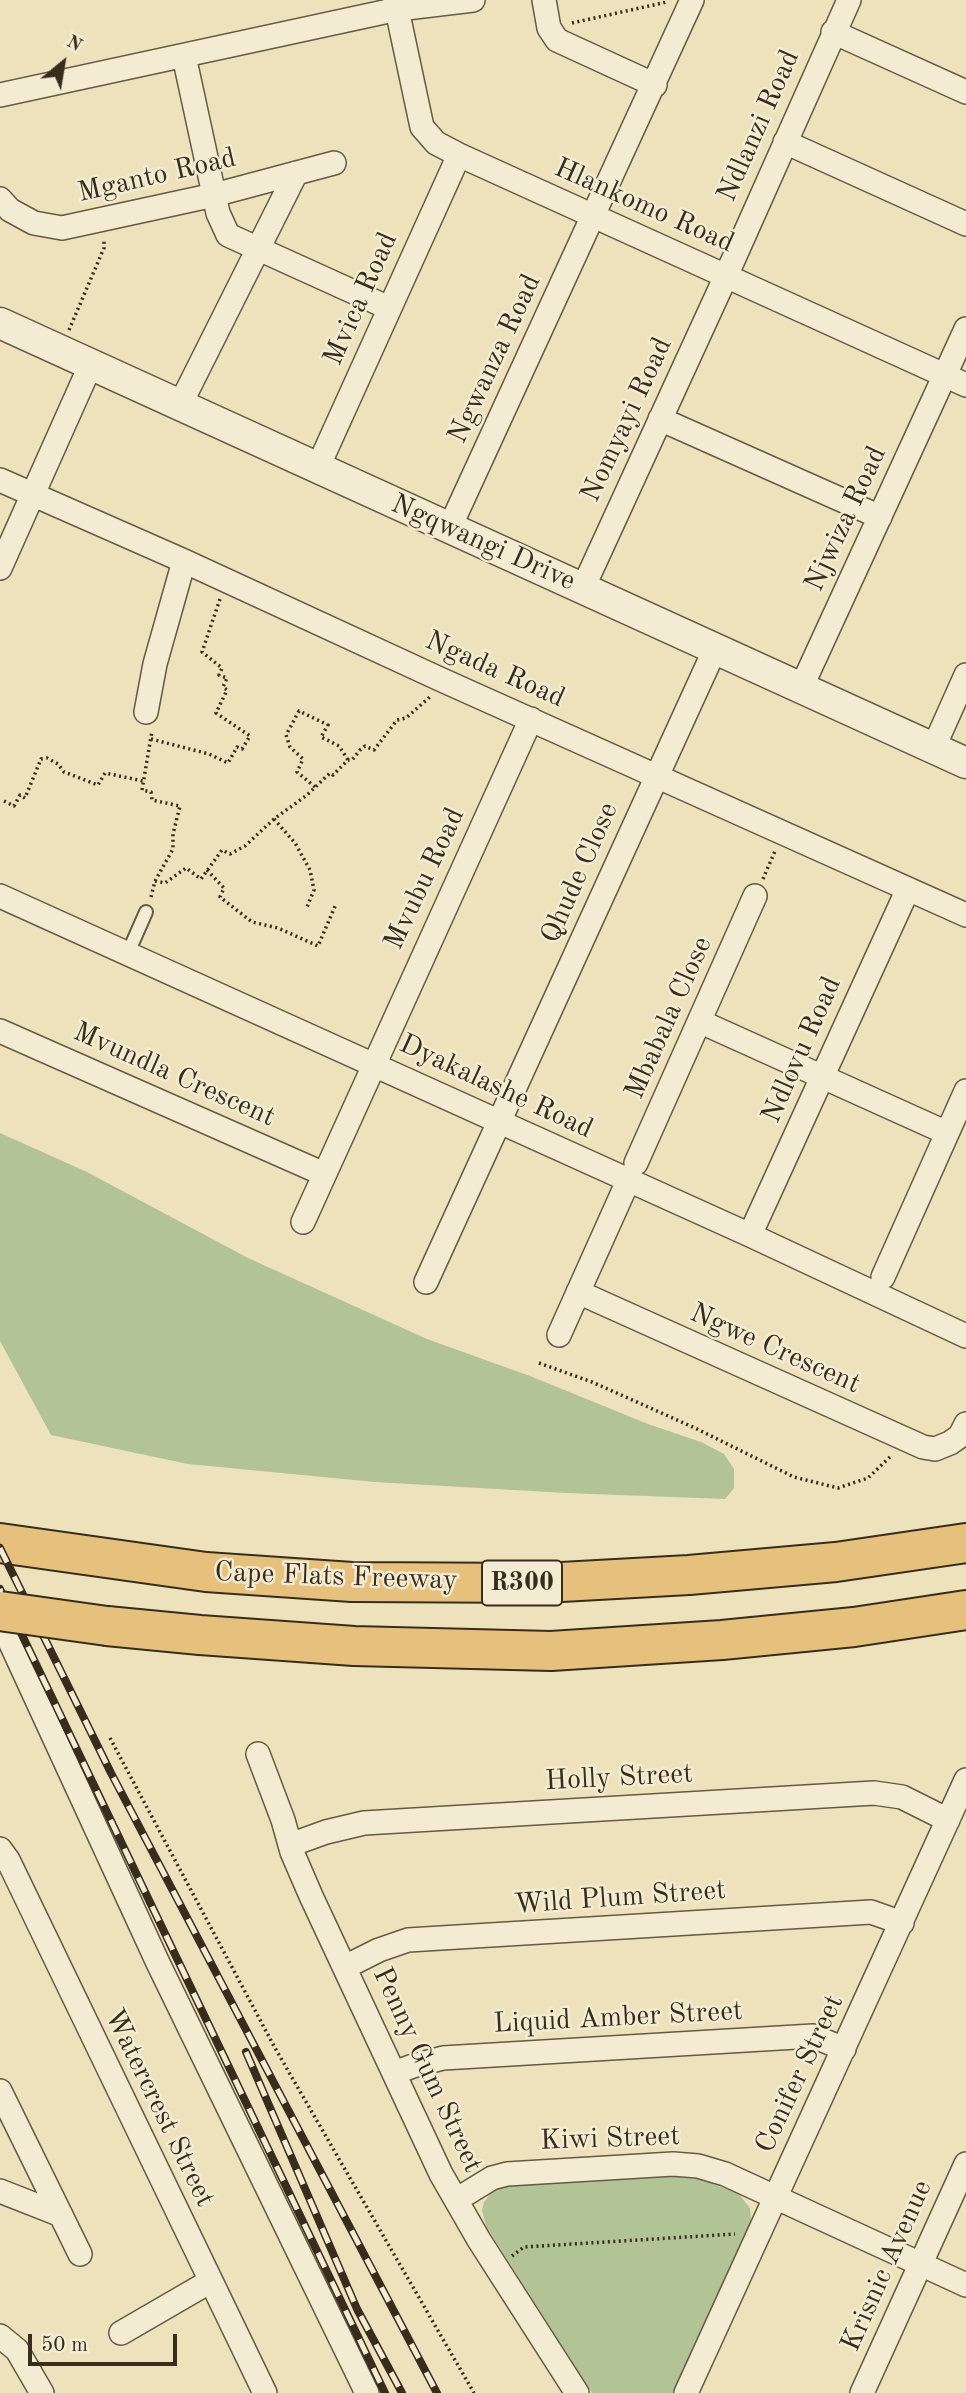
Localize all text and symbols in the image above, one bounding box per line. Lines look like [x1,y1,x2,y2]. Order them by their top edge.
north arrow [28,28,98,98]
text: N [63,33,85,56]
street label: Ndlanzi Road [711,45,807,207]
street label: Mganto Road [75,141,239,211]
street label: Hlankomo Road [549,151,739,261]
street label: Mvica Road [317,227,405,371]
street label: Ngwanza Road [441,269,549,449]
street label: Nomyayi Road [574,332,680,508]
street label: Njwiza Road [798,441,894,597]
street label: Ngqwangi Drive [386,487,580,599]
street label: Ngada Road [420,624,570,716]
street label: Qhude Close [534,797,626,949]
street label: Mvubu Road [377,803,473,955]
street label: Mbabala Close [618,932,720,1104]
street label: Ndlovu Road [755,972,849,1128]
street label: Mvundla Crescent [68,1015,280,1135]
street label: Dyakalashe Road [394,1027,598,1147]
street label: Ngwe Crescent [685,1296,865,1402]
street label: Cape Flats Freeway [214,1556,458,1598]
road number: R300 [482,1560,562,1606]
street label: Holly Street [544,1757,694,1799]
street label: Wild Plum Street [513,1874,727,1922]
street label: Penny Gum Street [365,1962,489,2178]
street label: Conifer Street [749,1989,851,2159]
street label: Liquid Amber Street [492,1995,744,2041]
street label: Watercrest Street [97,2003,221,2213]
street label: Kiwi Street [539,2120,681,2158]
street label: Krisnic Avenue [834,2175,940,2357]
scale bar [32,2320,180,2364]
text: 50 m [41,2335,88,2356]

